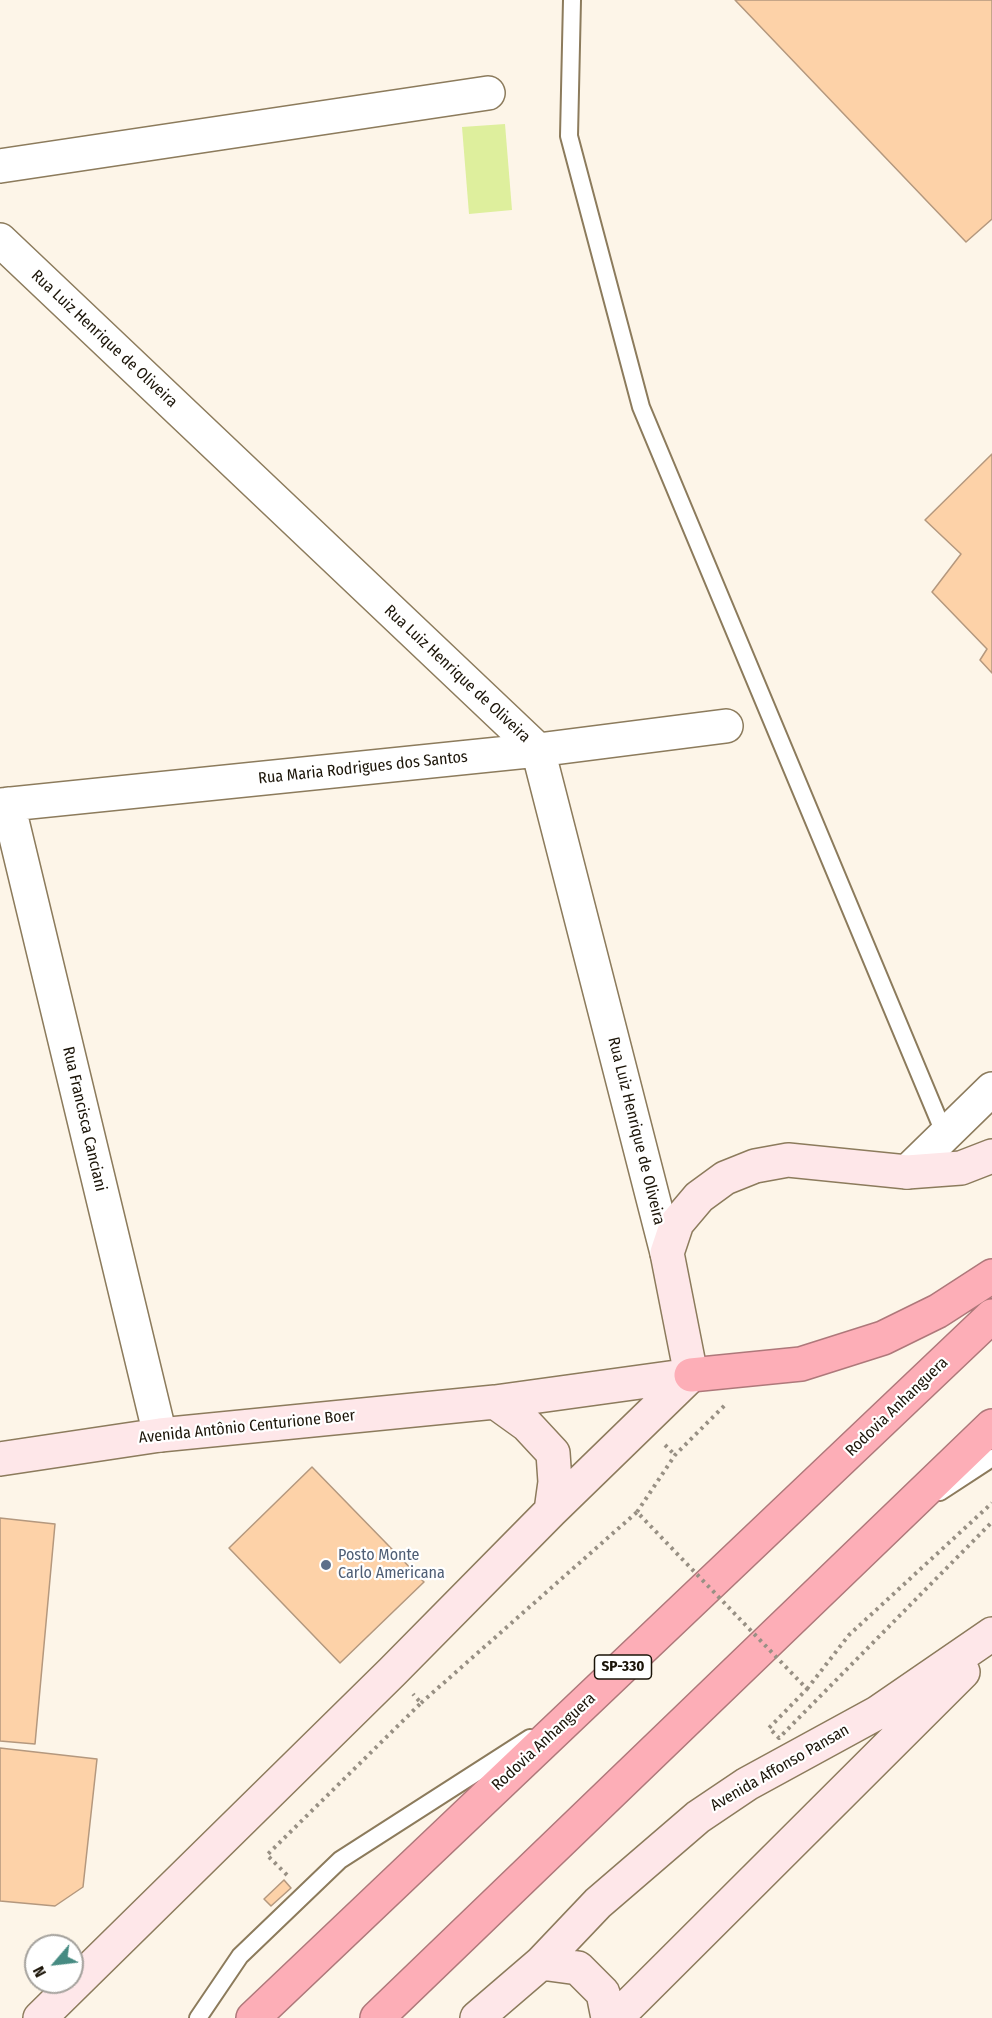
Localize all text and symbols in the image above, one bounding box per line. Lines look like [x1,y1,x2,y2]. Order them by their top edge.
street label: Rua Luiz Henrique de Oliveira [27,266,181,412]
street label: Rua Luiz Henrique de Oliveira [380,601,534,747]
street label: Rua Maria Rodrigues dos Santos [257,747,469,789]
street label: Rua Luiz Henrique de Oliveira [603,1035,669,1227]
street label: Rua Francisca Canciani [58,1045,110,1193]
street label: Rodovia Anhanguera [842,1353,952,1461]
street label: Avenida Antônio Centurione Boer [138,1406,356,1448]
place label: Posto Monte Carlo Americana [338,1546,445,1584]
marker: Posto Monte Carlo Americana [319,1558,333,1572]
road number: SP-330 [594,1655,652,1679]
street label: Rodovia Anhanguera [488,1689,600,1795]
street label: Avenida Affonso Pansan [707,1721,853,1815]
north arrow [24,1934,84,1994]
text: N [29,1963,50,1980]

